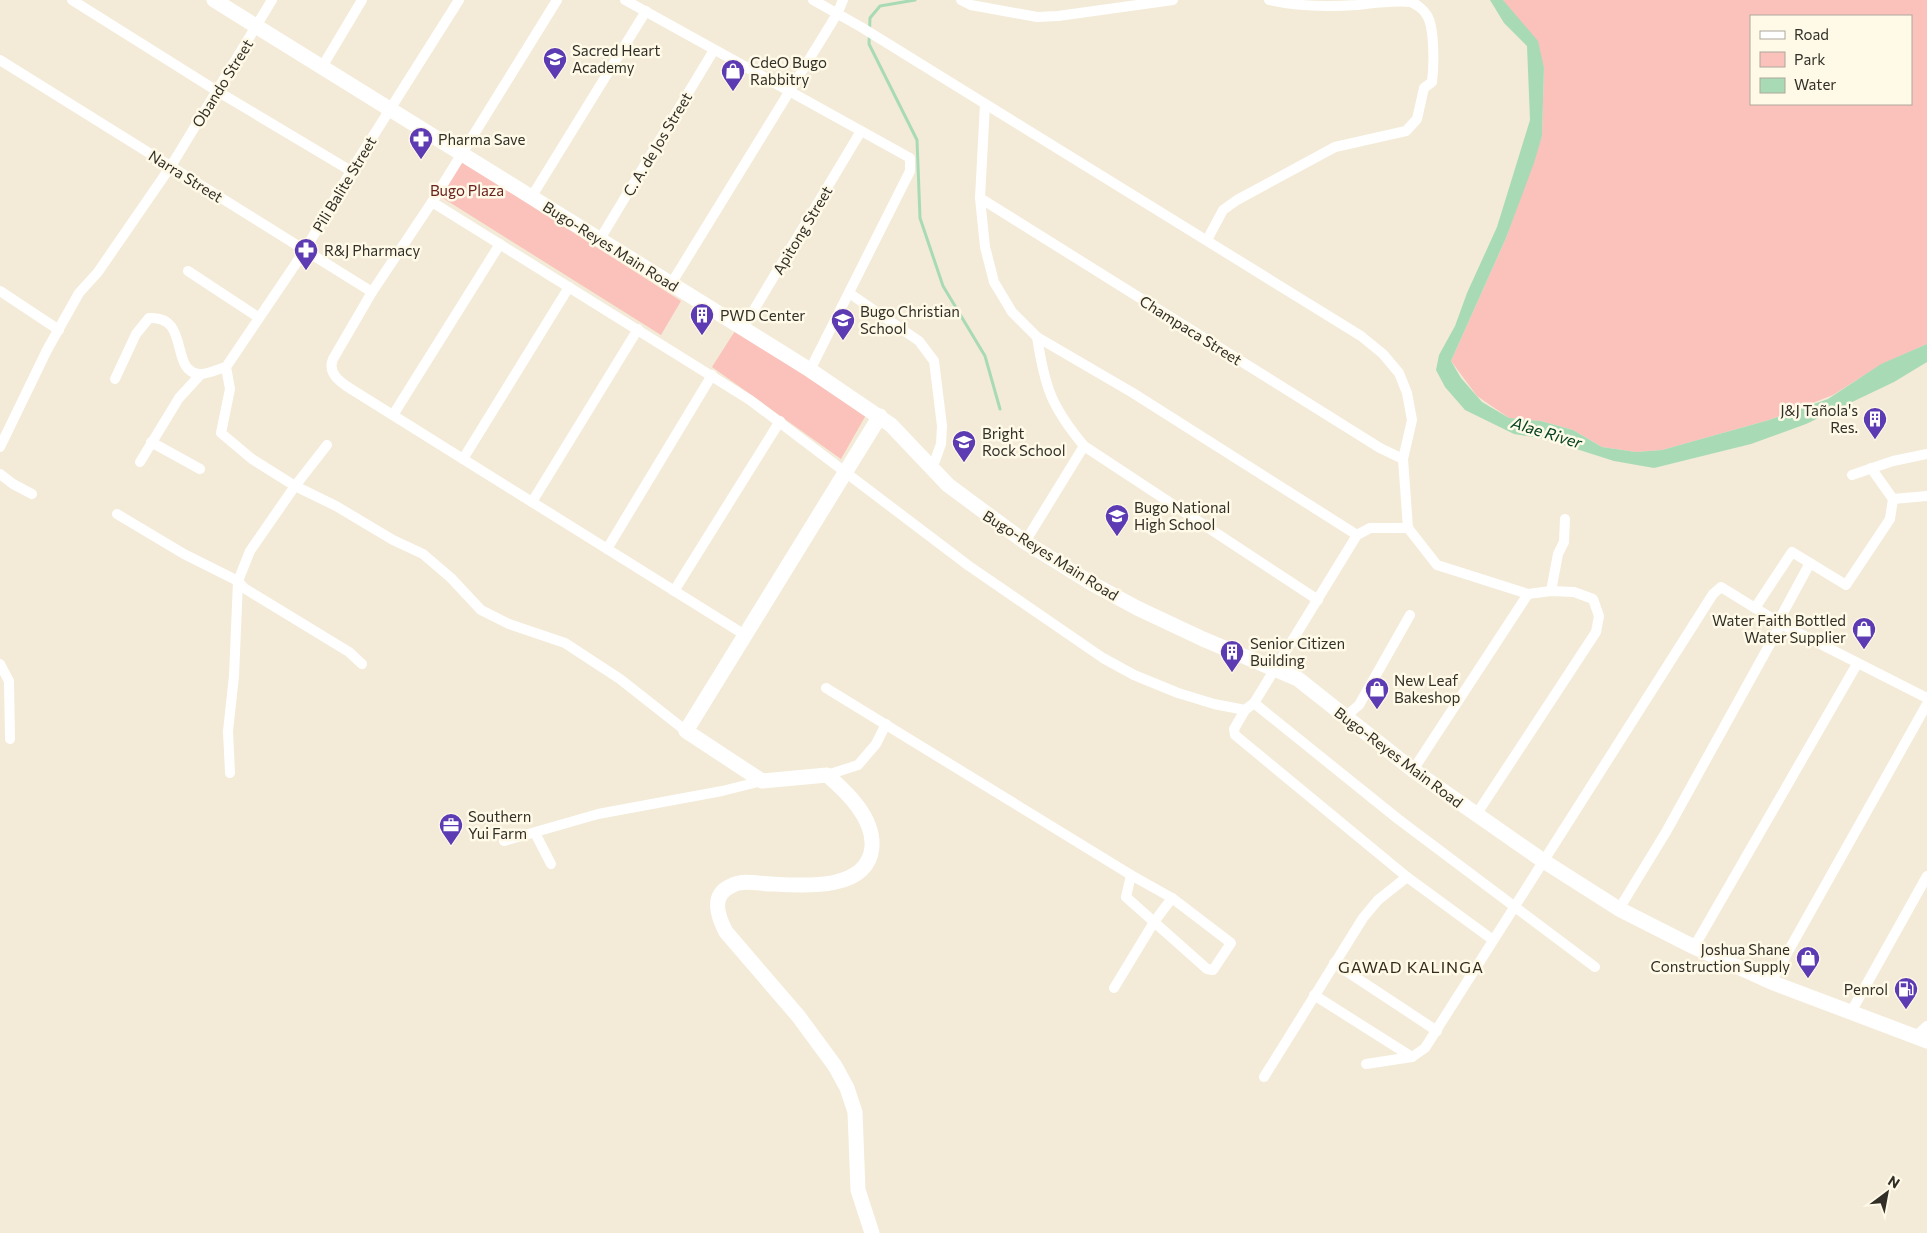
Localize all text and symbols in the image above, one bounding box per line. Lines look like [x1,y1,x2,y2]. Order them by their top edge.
legend [1750,15,1912,105]
text: Road [1794,25,1829,43]
street label: Obando Street [188,36,256,130]
place label: Sacred Heart Academy [572,41,660,76]
school or university icon: Sacred Heart Academy [542,46,568,80]
text: Park [1794,50,1825,68]
place label: CdeO Bugo Rabbitry [750,53,827,88]
shop icon: CdeO Bugo Rabbitry [720,58,746,92]
text: Water [1794,75,1836,93]
street label: C. A. de Jos Street [619,89,695,199]
pharmacy icon: Pharma Save [408,126,434,160]
place label: Pharma Save [438,130,526,148]
street label: Pili Balite Street [308,133,380,235]
street label: Narra Street [146,146,226,206]
park label: Bugo Plaza [430,181,504,199]
street label: Apitong Street [769,182,835,278]
street label: Bugo-Reyes Main Road [540,197,682,295]
pharmacy icon: R&J Pharmacy [293,237,319,271]
place label: R&J Pharmacy [324,241,420,259]
street label: Champaca Street [1137,291,1245,369]
building icon: PWD Center [689,302,715,336]
place label: Bugo Christian School [860,302,960,337]
place label: PWD Center [720,306,805,324]
school or university icon: Bugo Christian School [830,307,856,341]
place label: J&J Tañola's Res. [1780,401,1858,436]
building icon: J&J Tañola's Res. [1862,406,1888,440]
water label: Alae River [1508,412,1585,452]
place label: Bright Rock School [982,424,1066,459]
school or university icon: Bright Rock School [951,429,977,463]
place label: Bugo National High School [1134,498,1230,533]
school or university icon: Bugo National High School [1104,503,1130,537]
street label: Bugo-Reyes Main Road [980,506,1122,604]
place label: Water Faith Bottled Water Supplier [1712,611,1846,646]
shop icon: Water Faith Bottled Water Supplier [1851,616,1877,650]
place label: Senior Citizen Building [1250,634,1345,669]
building icon: Senior Citizen Building [1219,639,1245,673]
place label: New Leaf Bakeshop [1394,671,1461,706]
shop icon: New Leaf Bakeshop [1364,676,1390,710]
street label: Bugo-Reyes Main Road [1331,703,1467,811]
place label: Southern Yui Farm [468,807,531,842]
office icon: Southern Yui Farm [438,812,464,846]
place label: Joshua Shane Construction Supply [1651,940,1790,975]
shop icon: Joshua Shane Construction Supply [1795,945,1821,979]
district label: GAWAD KALINGA [1338,957,1484,976]
fuel station icon: Penrol [1893,976,1919,1010]
place label: Penrol [1844,980,1888,998]
north arrow [1862,1168,1912,1218]
text: N [1885,1172,1903,1192]

